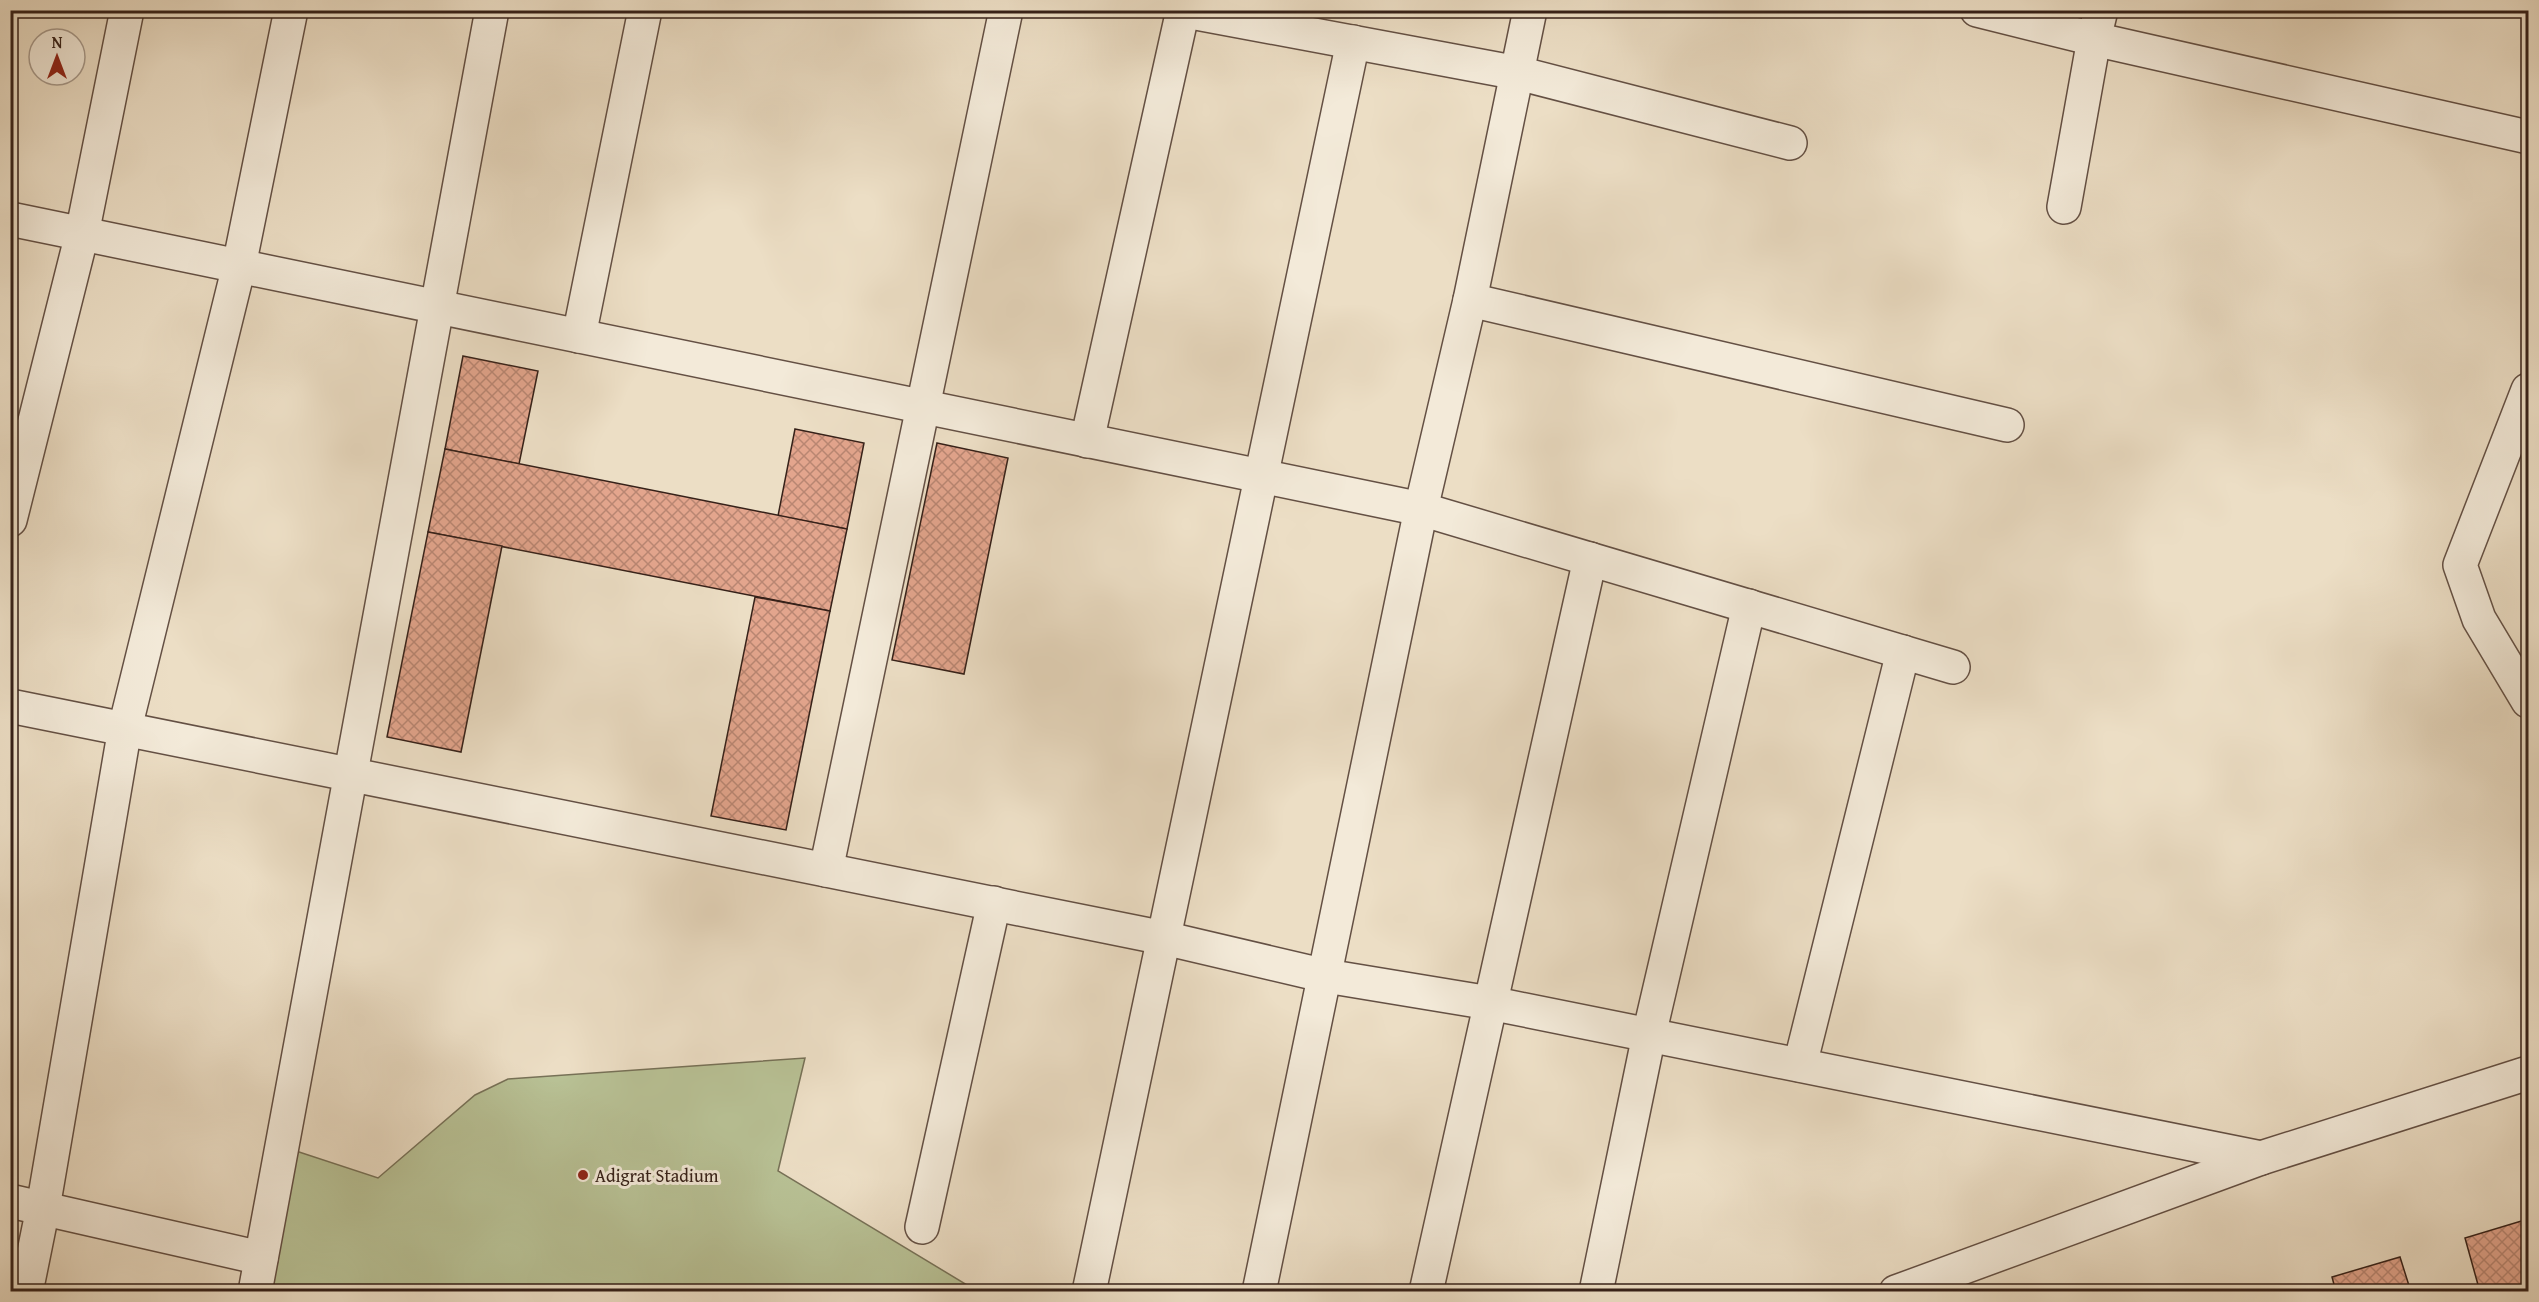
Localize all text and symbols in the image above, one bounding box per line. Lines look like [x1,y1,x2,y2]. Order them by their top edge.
north arrow [27,27,87,87]
text: N [52,30,63,54]
place label: Adigrat Stadium [595,1162,719,1189]
marker: Adigrat Stadium [576,1168,590,1182]

